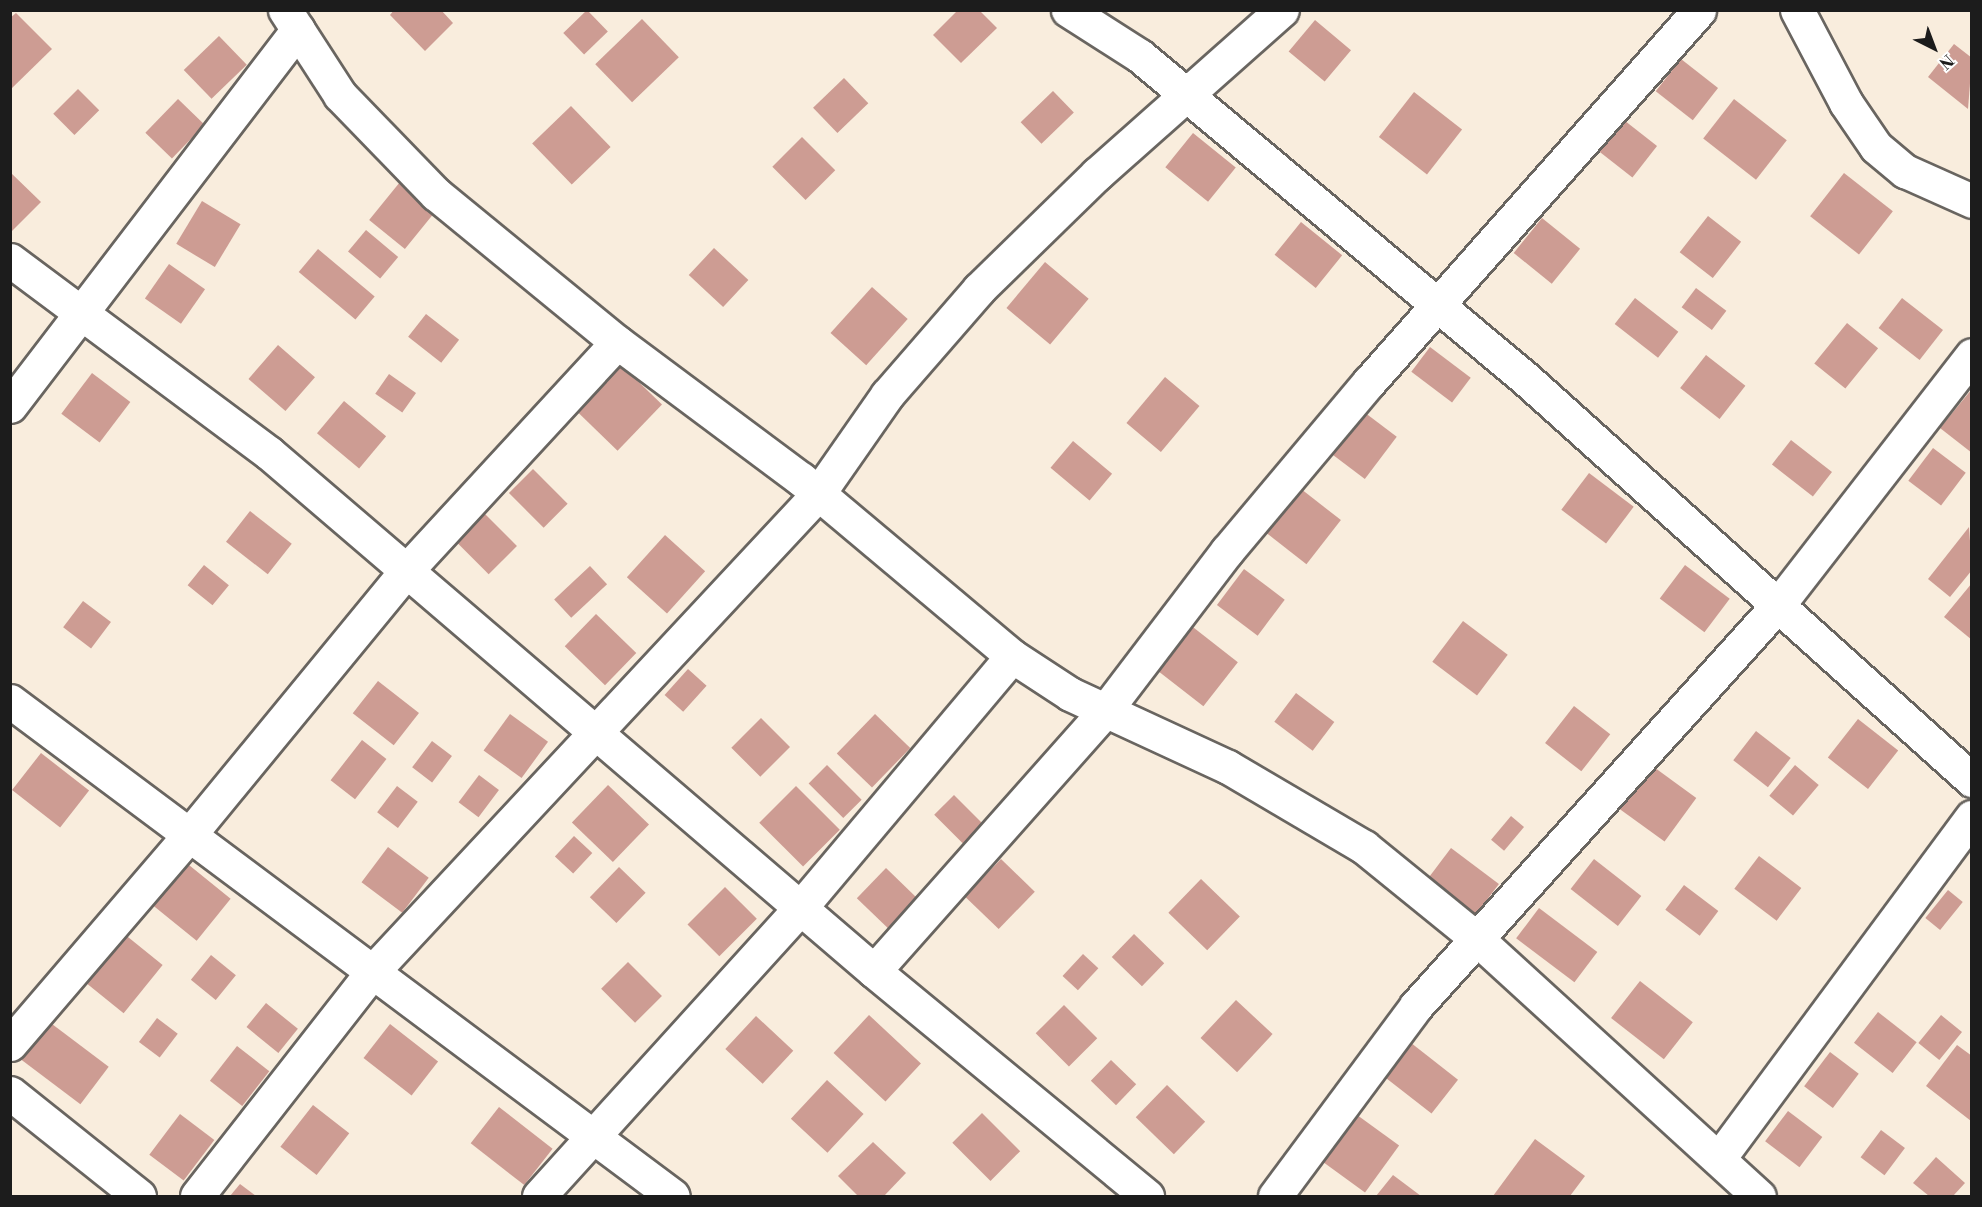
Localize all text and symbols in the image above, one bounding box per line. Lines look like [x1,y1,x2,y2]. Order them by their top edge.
north arrow [1904,18,1964,78]
text: N [1935,50,1957,73]

